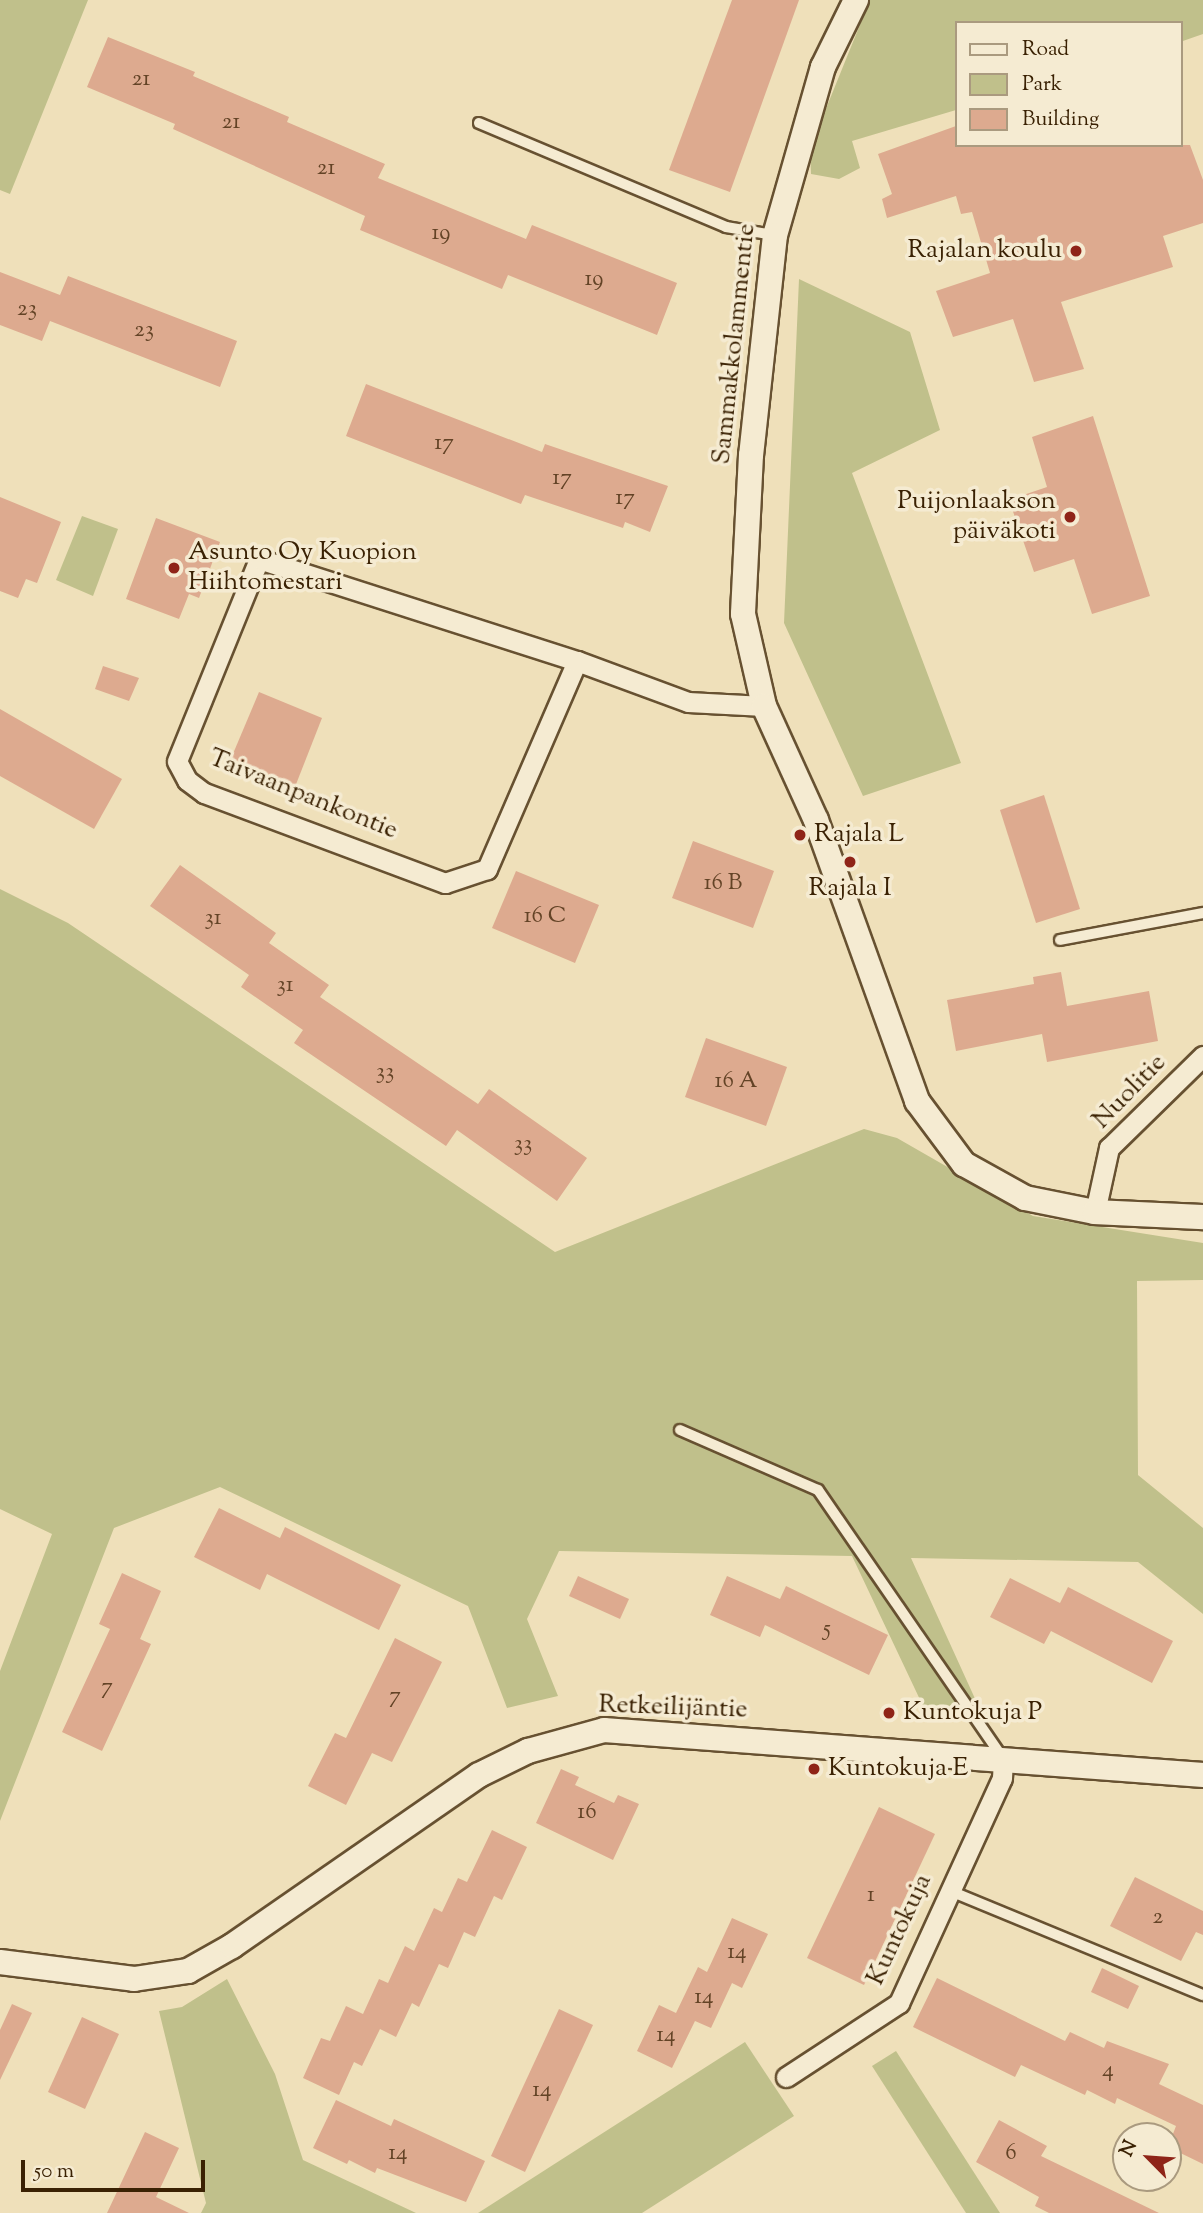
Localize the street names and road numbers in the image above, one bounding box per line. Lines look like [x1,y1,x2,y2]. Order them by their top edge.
street label: Sammakkolammentie [707,222,763,466]
street label: Taivaanpankontie [204,743,402,847]
street label: Nuolitie [1087,1048,1173,1136]
street label: Retkeilijäntie [598,1690,748,1726]
street label: Kuntokuja [861,1870,939,1990]

